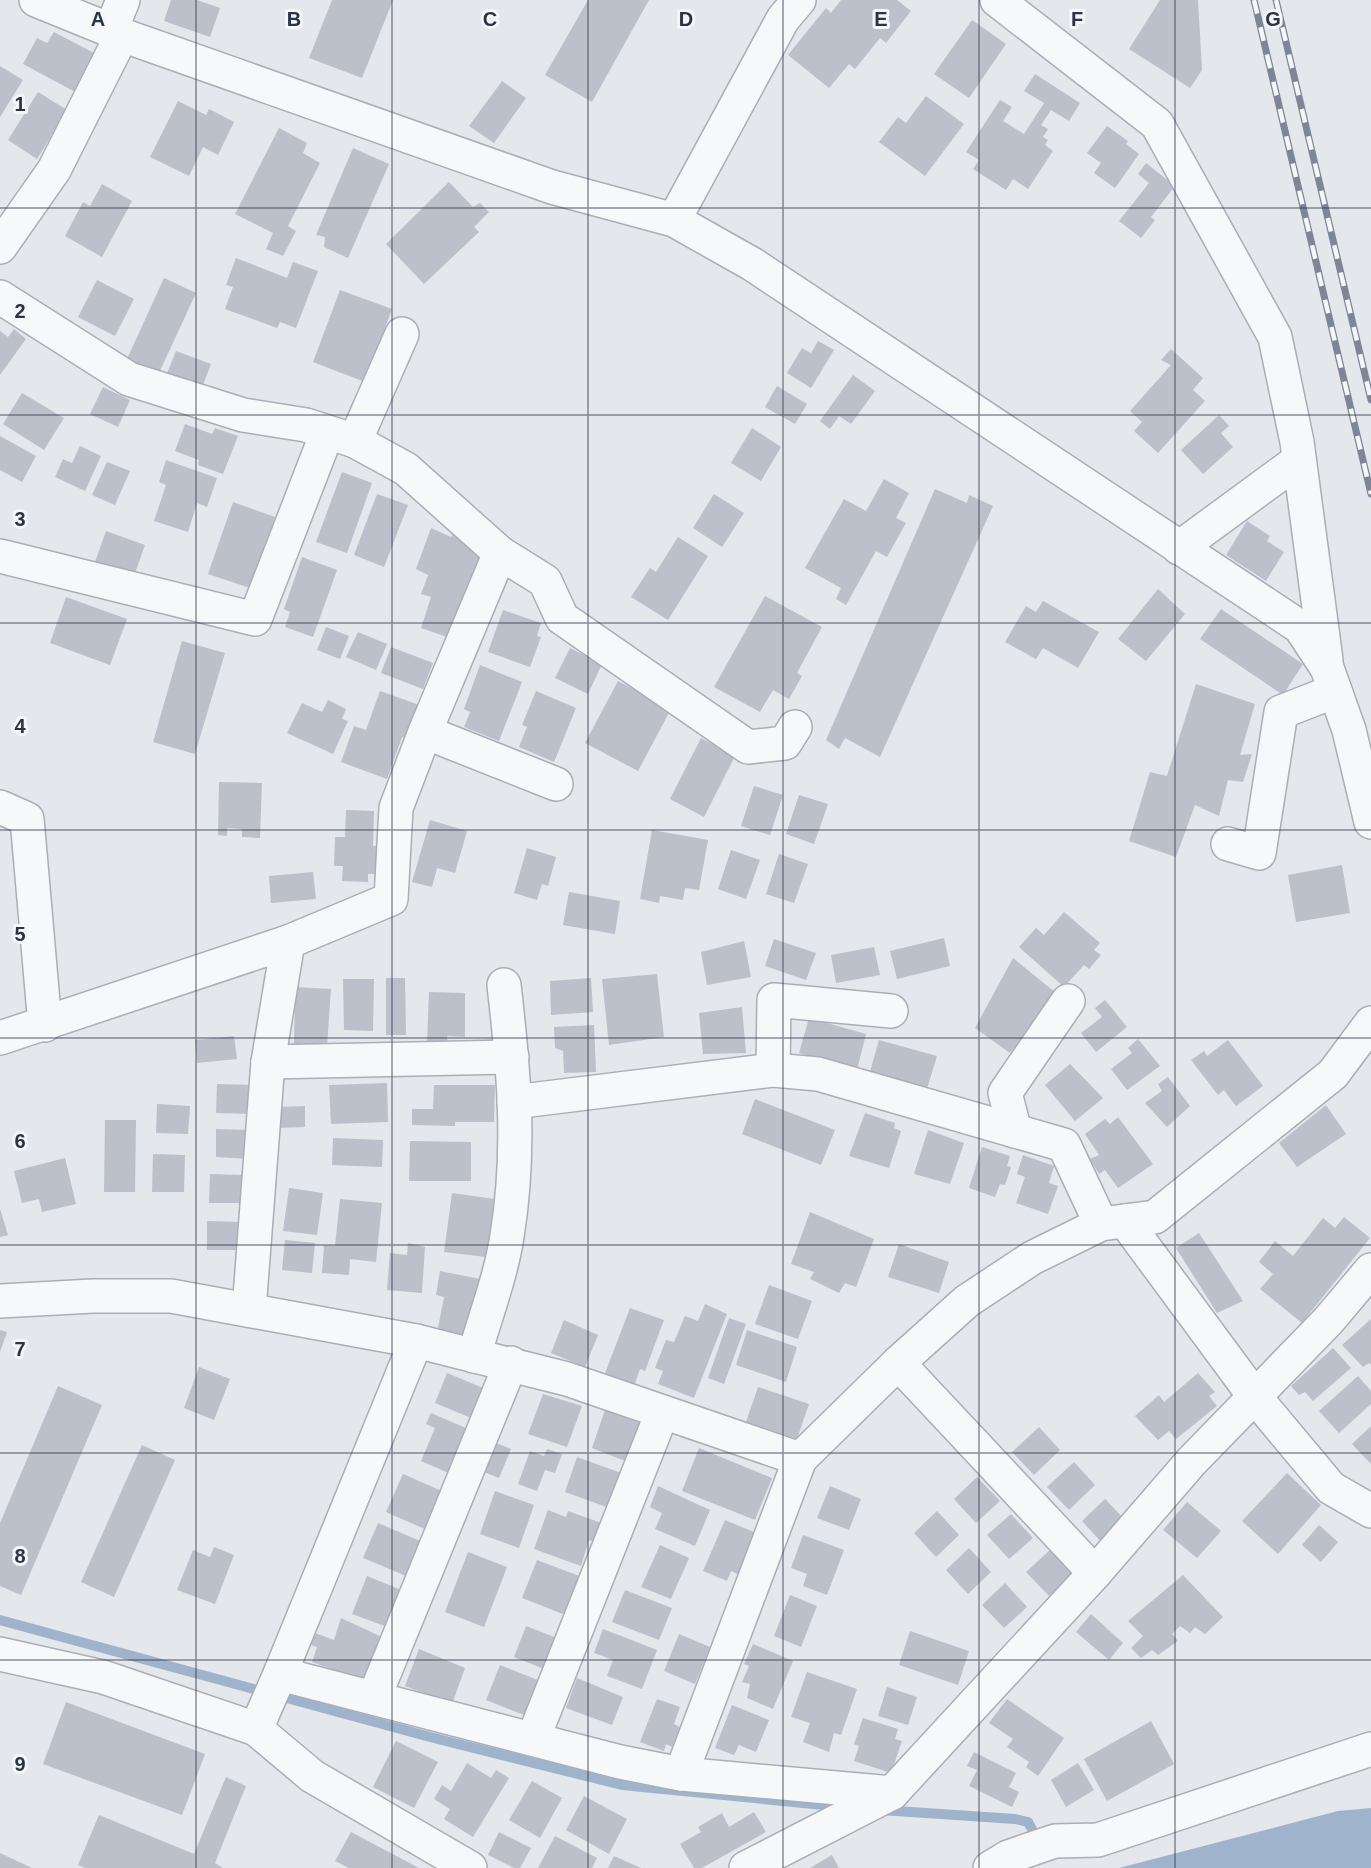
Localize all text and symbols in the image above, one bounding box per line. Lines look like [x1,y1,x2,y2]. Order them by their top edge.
text: A [91,8,105,30]
text: B [287,8,301,30]
text: C [483,8,497,30]
text: D [679,8,693,30]
text: E [874,8,888,30]
text: F [1071,8,1083,30]
text: G [1265,8,1281,30]
text: 1 [14,93,26,115]
text: 2 [14,300,26,322]
text: 3 [14,508,26,530]
text: 4 [14,715,26,737]
text: 5 [14,923,26,945]
text: 6 [14,1130,26,1152]
text: 7 [14,1338,26,1360]
text: 8 [14,1545,26,1567]
text: 9 [14,1753,26,1775]

